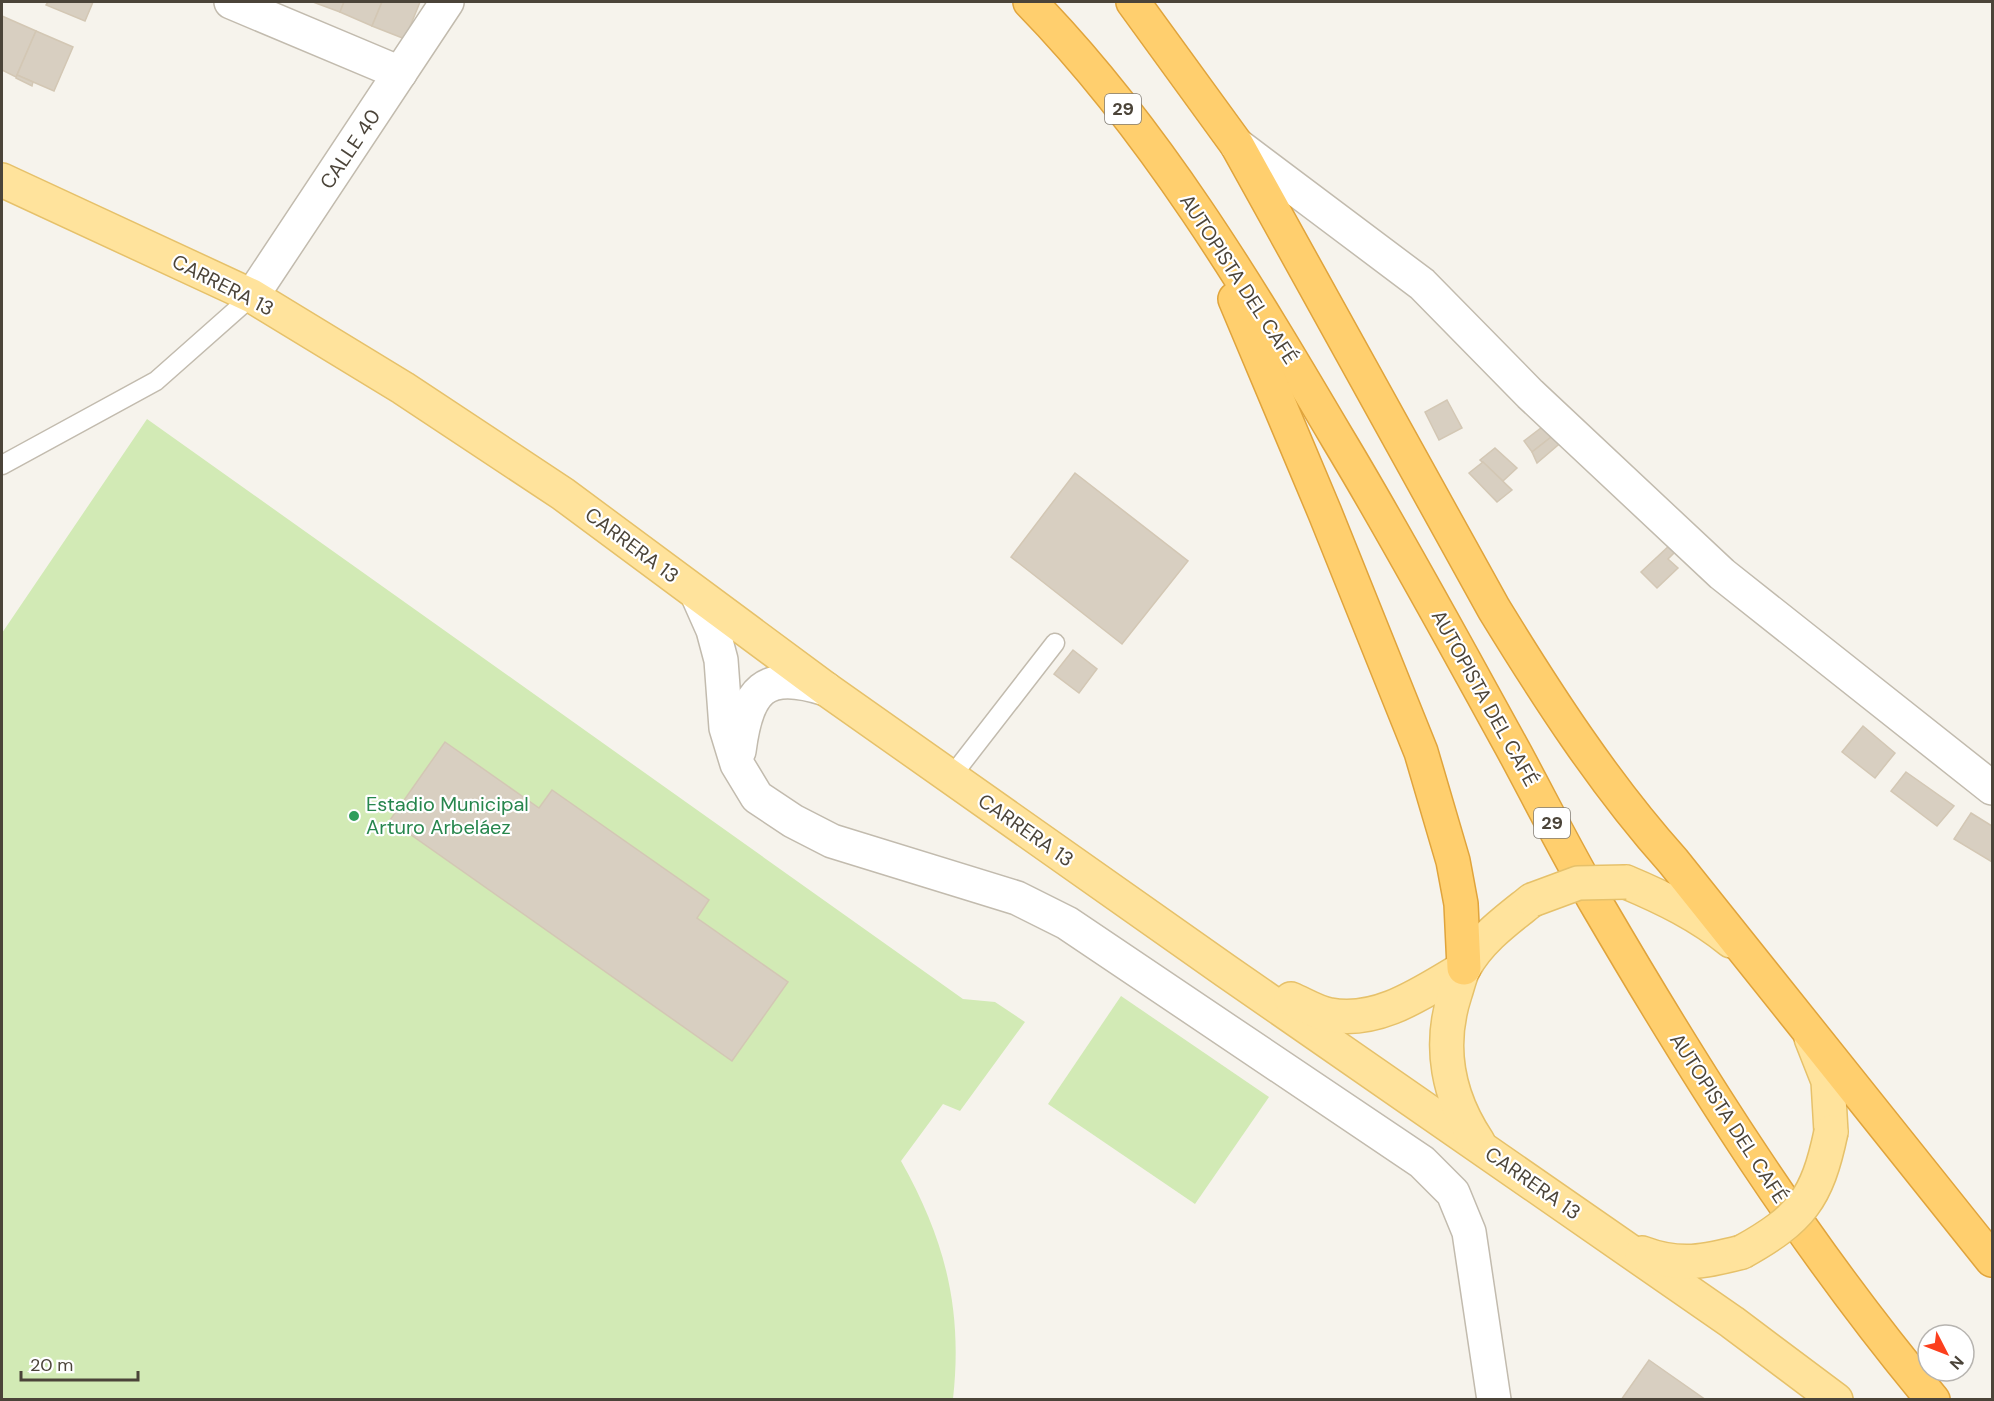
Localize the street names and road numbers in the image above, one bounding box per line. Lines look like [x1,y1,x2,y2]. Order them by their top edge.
road number: 29 [1105,94,1141,124]
street label: CALLE 40 [314,104,386,194]
street label: AUTOPISTA DEL CAFÉ [1174,189,1304,369]
street label: CARRERA 13 [168,248,278,322]
street label: CARRERA 13 [580,501,684,589]
street label: AUTOPISTA DEL CAFÉ [1426,605,1544,791]
street label: CARRERA 13 [973,788,1079,872]
road number: 29 [1534,808,1570,838]
street label: AUTOPISTA DEL CAFÉ [1664,1028,1794,1208]
street label: CARRERA 13 [1480,1141,1586,1225]

